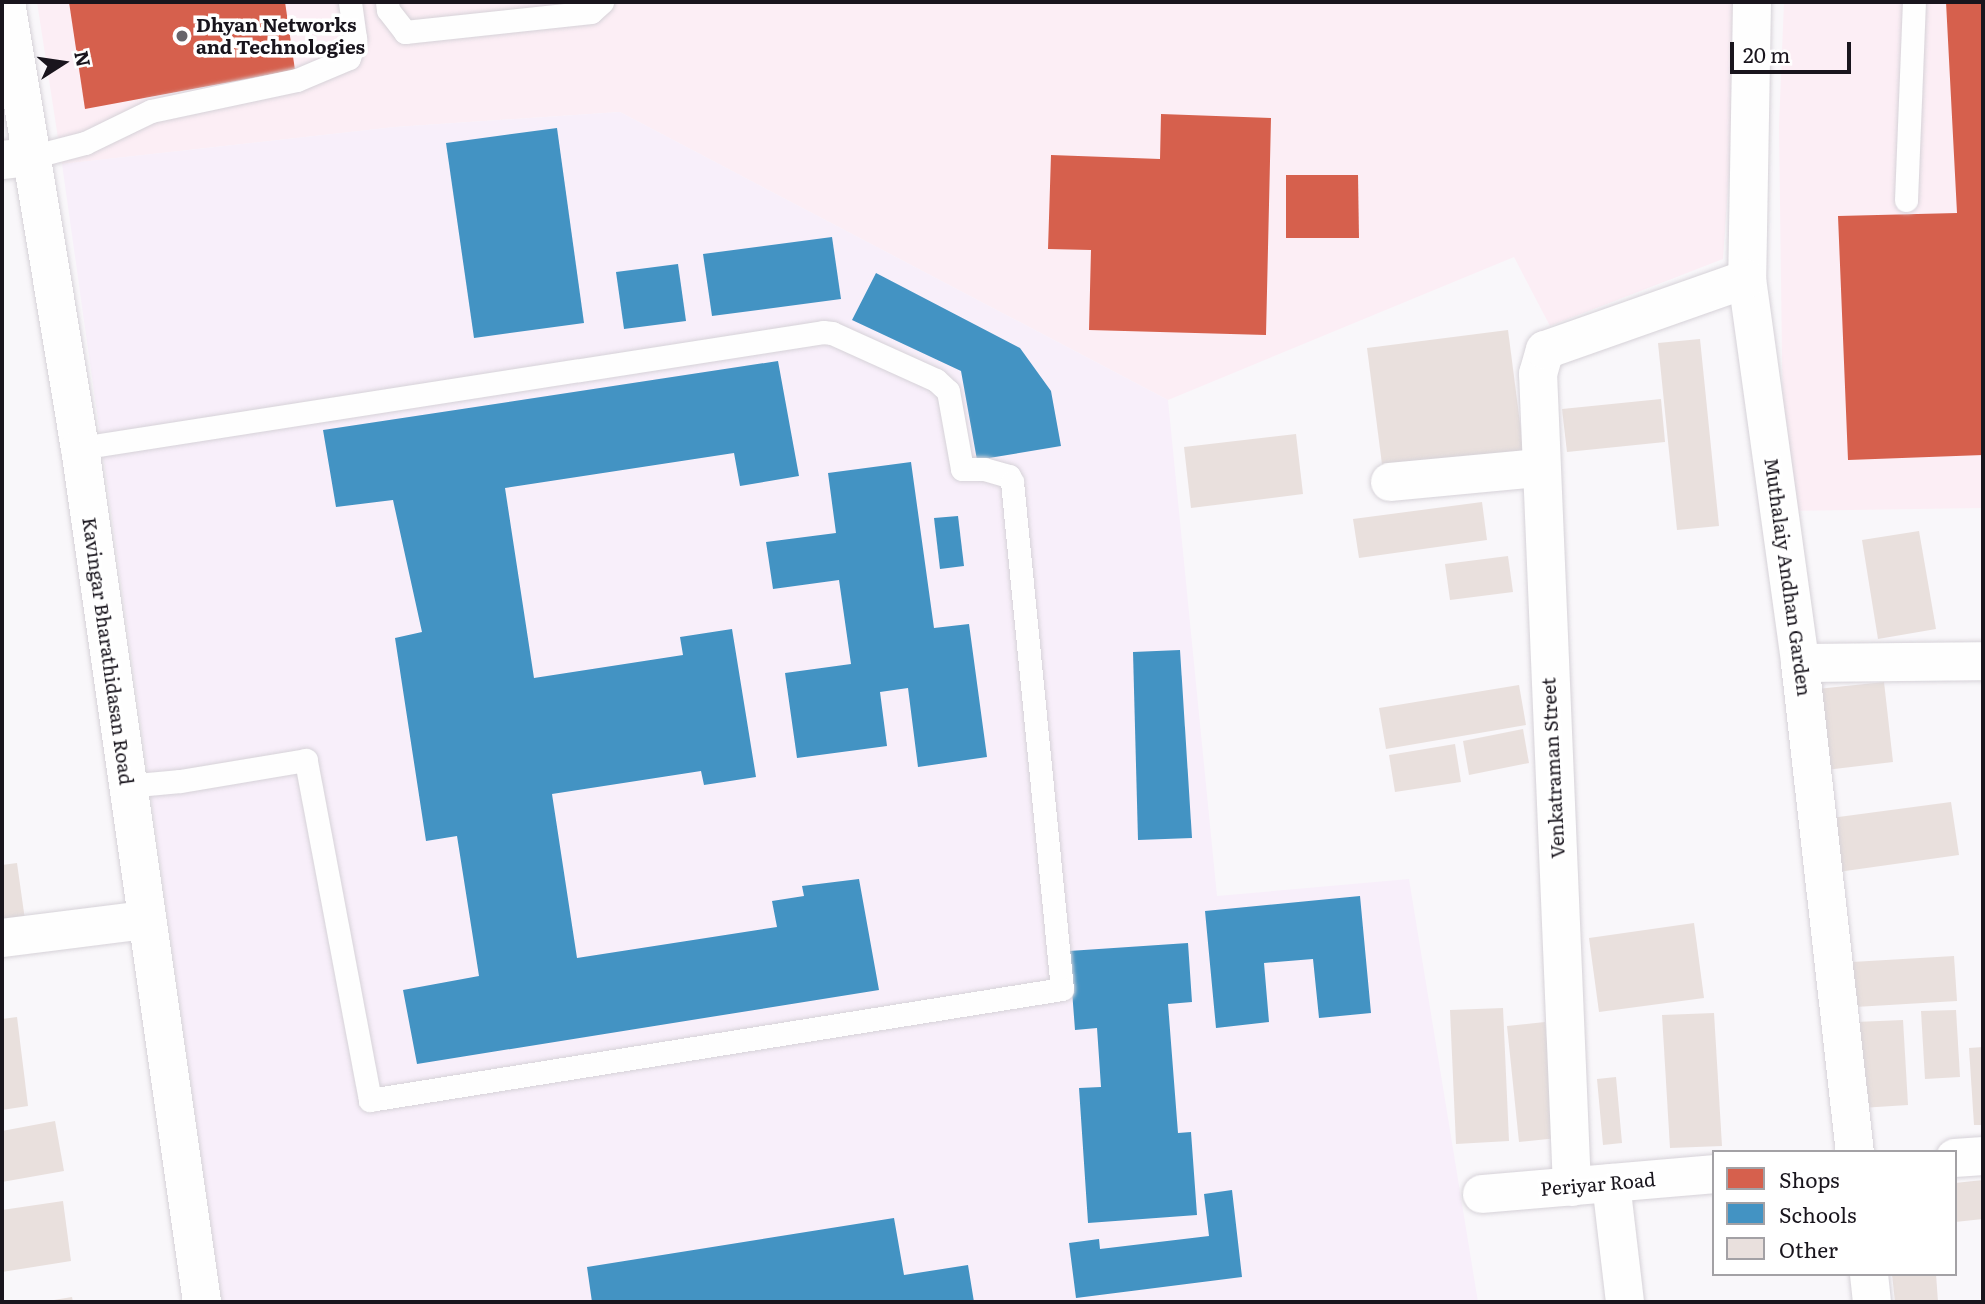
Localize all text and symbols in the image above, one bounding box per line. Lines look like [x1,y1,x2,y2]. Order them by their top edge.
place label: Dhyan Networks and Technologies [196,14,365,58]
north arrow [28,28,98,98]
marker: Dhyan Networks and Technologies [174,28,190,44]
scale bar [1733,28,1854,72]
text: 20 m [1743,38,1790,69]
text: N [68,48,99,69]
street label: Muthalaiy Andhan Garden [1760,456,1816,698]
street label: Kavingar Bharathidasan Road [78,516,138,786]
street label: Venkatraman Street [1537,677,1569,859]
legend [1712,1150,1957,1276]
text: Shops [1779,1163,1840,1194]
street label: Periyar Road [1540,1168,1656,1200]
text: Schools [1779,1198,1857,1229]
text: Other [1779,1233,1838,1264]

